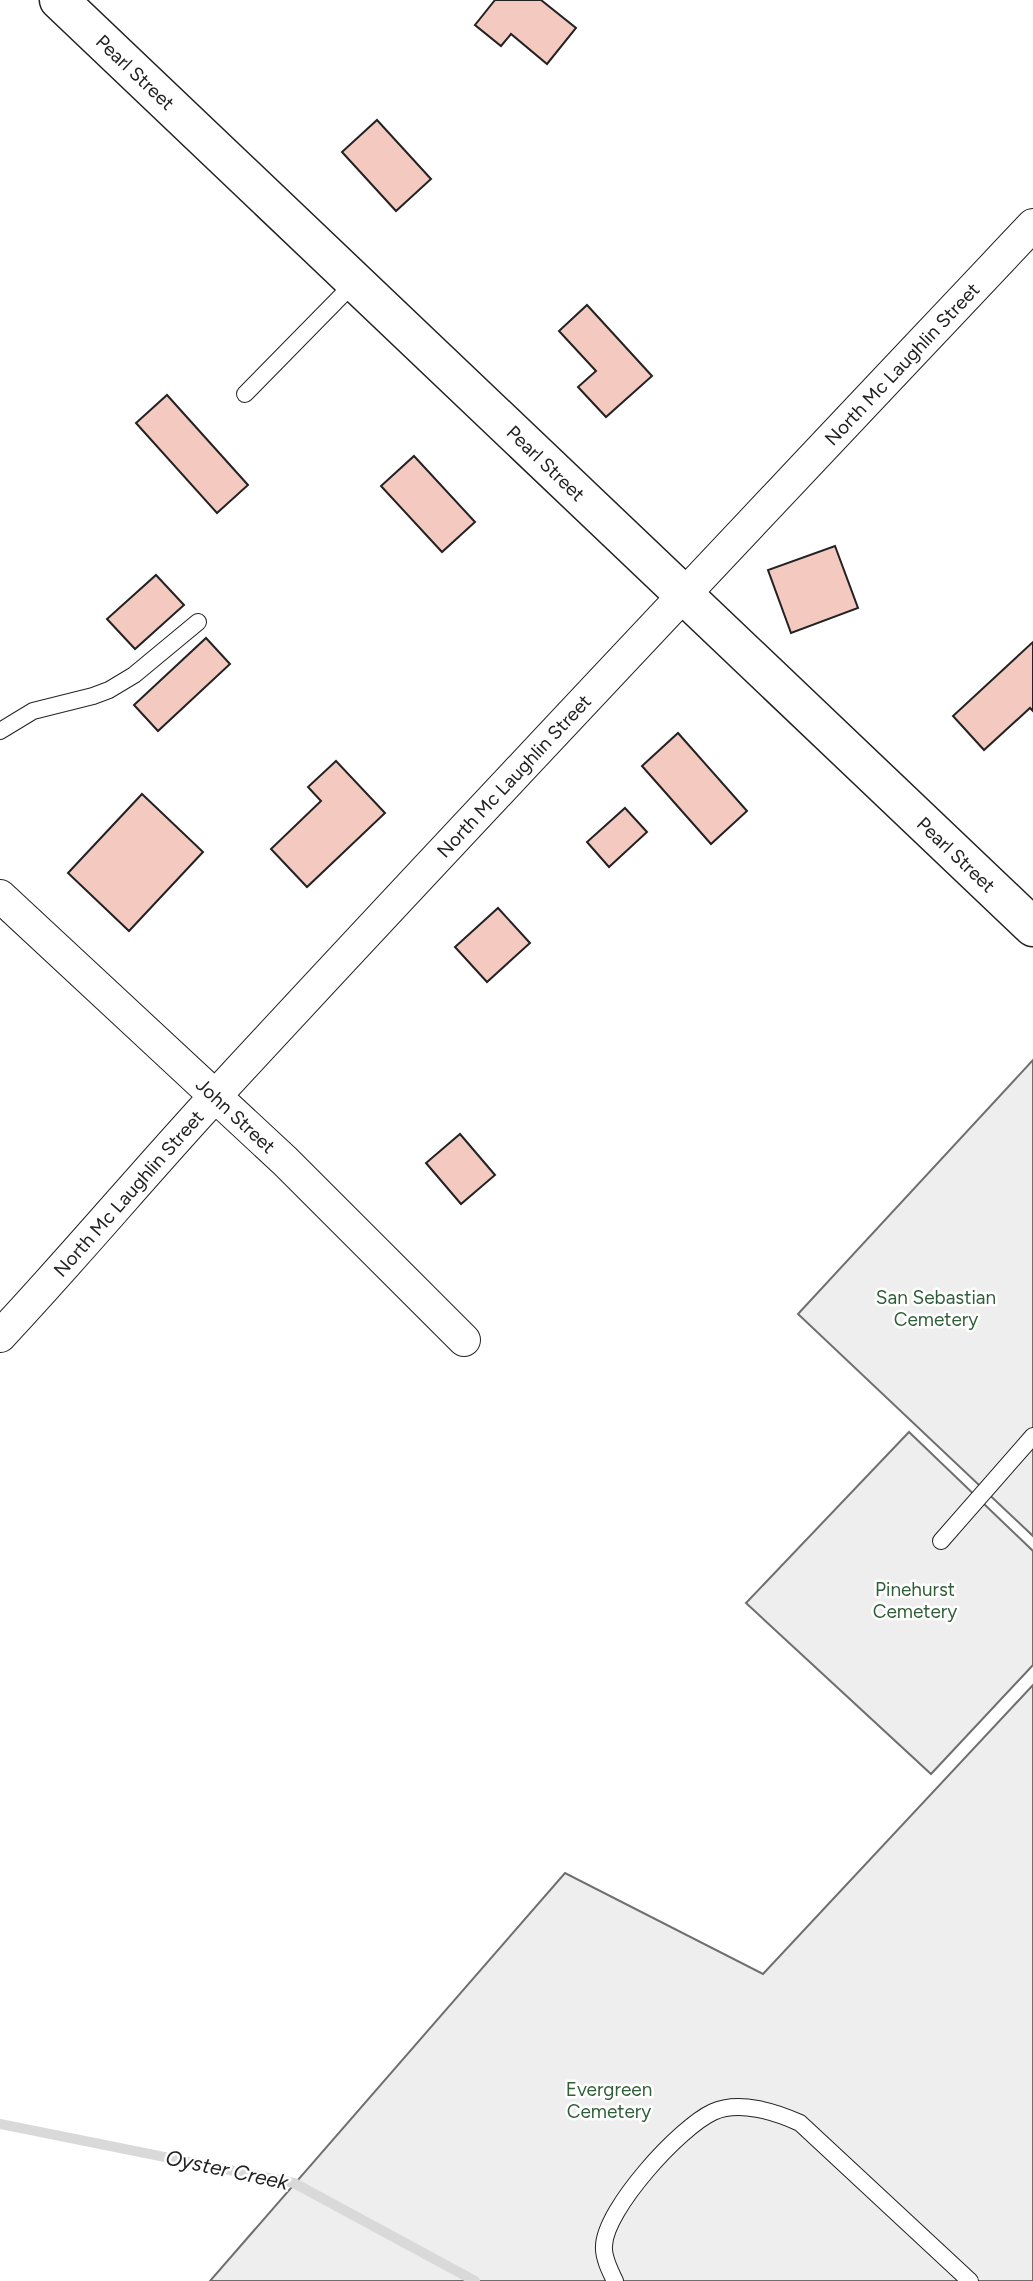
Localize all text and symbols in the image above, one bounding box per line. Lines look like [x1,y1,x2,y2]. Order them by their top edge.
street label: Pearl Street [91,30,179,115]
street label: North Mc Laughlin Street [820,278,984,450]
street label: Pearl Street [502,421,590,506]
street label: North Mc Laughlin Street [432,690,596,862]
street label: Pearl Street [912,812,1000,897]
street label: John Street [191,1073,280,1158]
street label: North Mc Laughlin Street [49,1106,209,1282]
park label: San Sebastian Cemetery [876,1286,996,1331]
park label: Pinehurst Cemetery [873,1578,957,1623]
park label: Evergreen Cemetery [566,2078,652,2123]
water label: Oyster Creek [164,2144,291,2195]

